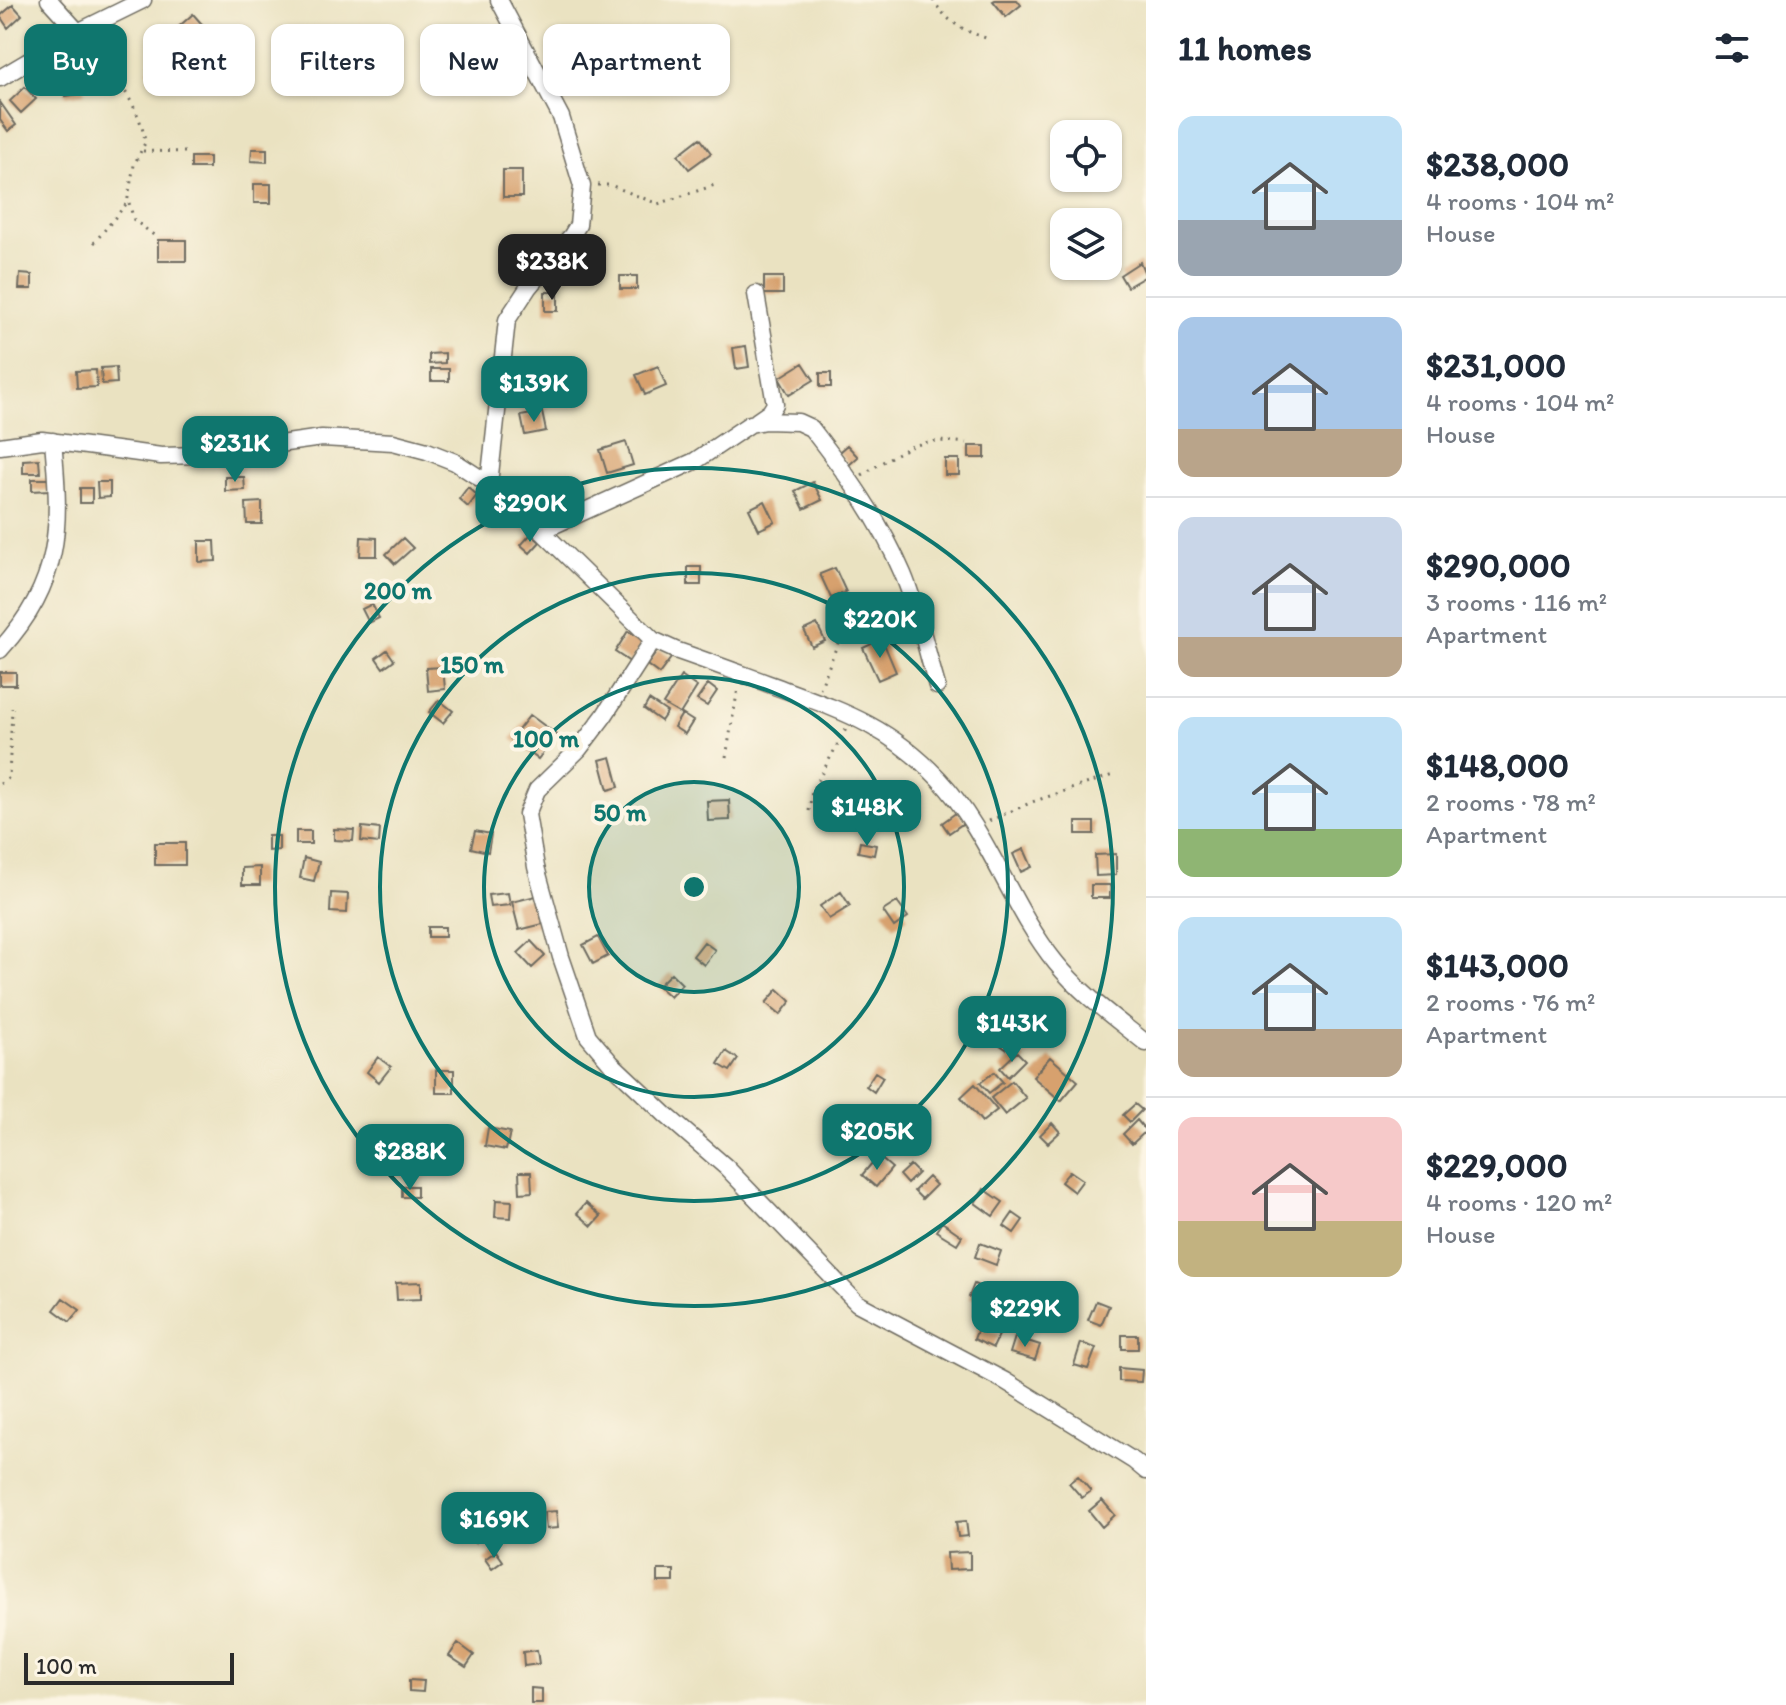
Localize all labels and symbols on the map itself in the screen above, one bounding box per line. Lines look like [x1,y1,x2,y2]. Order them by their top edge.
pin: $238K [496,234,608,302]
pin: $139K [478,356,590,424]
pin: $231K [179,416,291,484]
pin: $290K [474,476,586,544]
text: 200 m [364,576,433,605]
pin: $220K [824,592,936,660]
text: 150 m [440,650,505,679]
text: 100 m [513,724,580,753]
pin: $148K [811,780,923,848]
text: 50 m [594,798,647,827]
centre of rings [680,873,708,901]
pin: $143K [956,996,1068,1064]
pin: $205K [821,1104,933,1172]
pin: $288K [354,1124,466,1192]
pin: $229K [969,1281,1081,1349]
pin: $169K [438,1492,550,1560]
scale bar [24,1649,234,1685]

